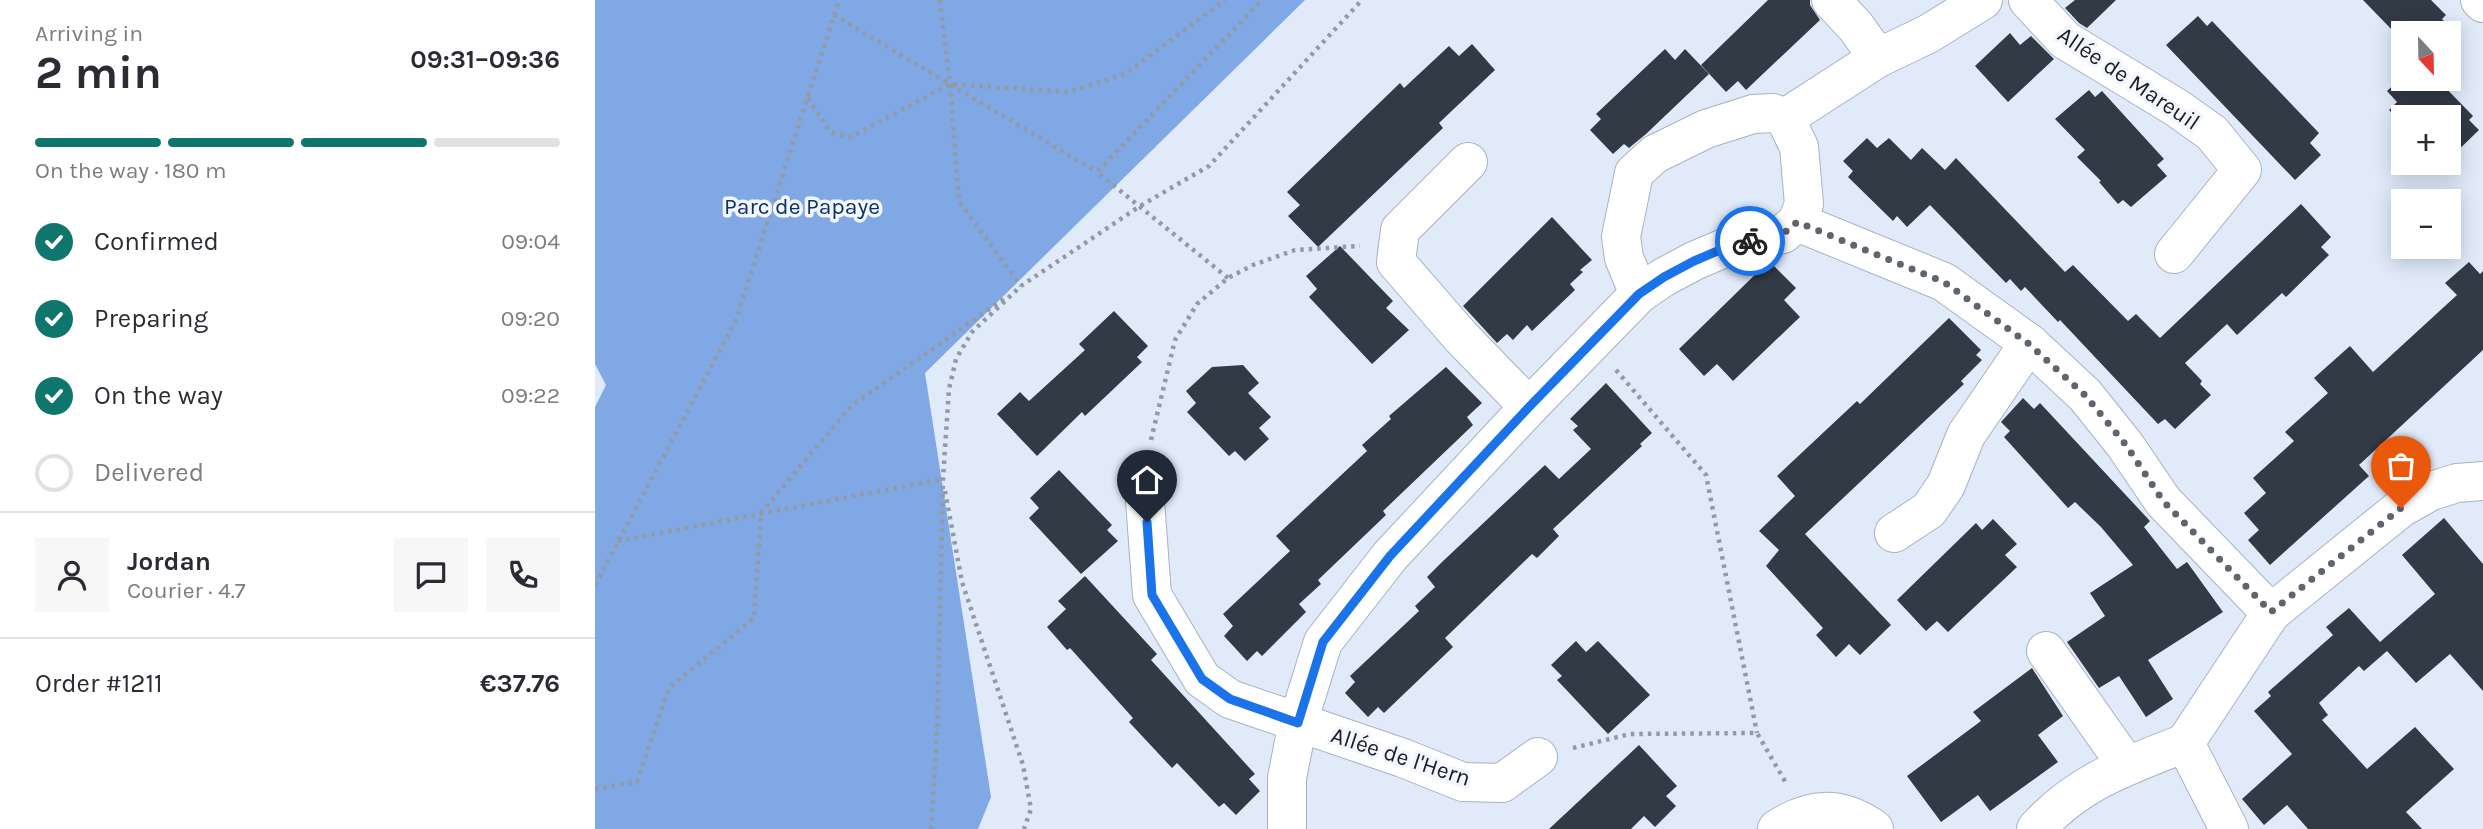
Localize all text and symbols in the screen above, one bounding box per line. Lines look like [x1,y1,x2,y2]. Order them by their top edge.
text: Arriving in [35,20,143,47]
street label: Allée de Mareuil [2053,21,2205,136]
north arrow [2391,21,2461,91]
map controls [2391,21,2461,259]
text: 09:31–09:36 [410,44,560,75]
text: 2 min [35,46,162,100]
button: + [2391,105,2461,175]
text: On the way · 180 m [35,157,226,184]
button: − [2391,189,2461,259]
park label: Parc de Papaye [724,193,880,220]
courier [1715,206,1785,276]
icon: bike [1731,222,1769,260]
icon: check [35,223,73,261]
text: Confirmed [94,226,219,257]
text: 09:04 [501,228,560,255]
icon: check [35,300,73,338]
text: Preparing [94,303,208,334]
text: 09:20 [501,305,560,332]
icon: check [35,377,73,415]
text: On the way [94,380,223,411]
text: 09:22 [501,382,560,409]
pin [2371,436,2431,508]
icon: bag [2382,447,2420,485]
pin [1117,450,1177,522]
text: Delivered [94,457,204,488]
icon: home [1128,461,1166,499]
button: person [35,538,109,612]
button: chat [394,538,468,612]
button: phone [486,538,560,612]
text: Jordan [127,546,211,577]
text: Courier · 4.7 [127,577,246,604]
text: Order #1211 [35,668,163,699]
text: €37.76 [480,668,560,699]
street label: Allée de l'Hern [1328,721,1474,792]

